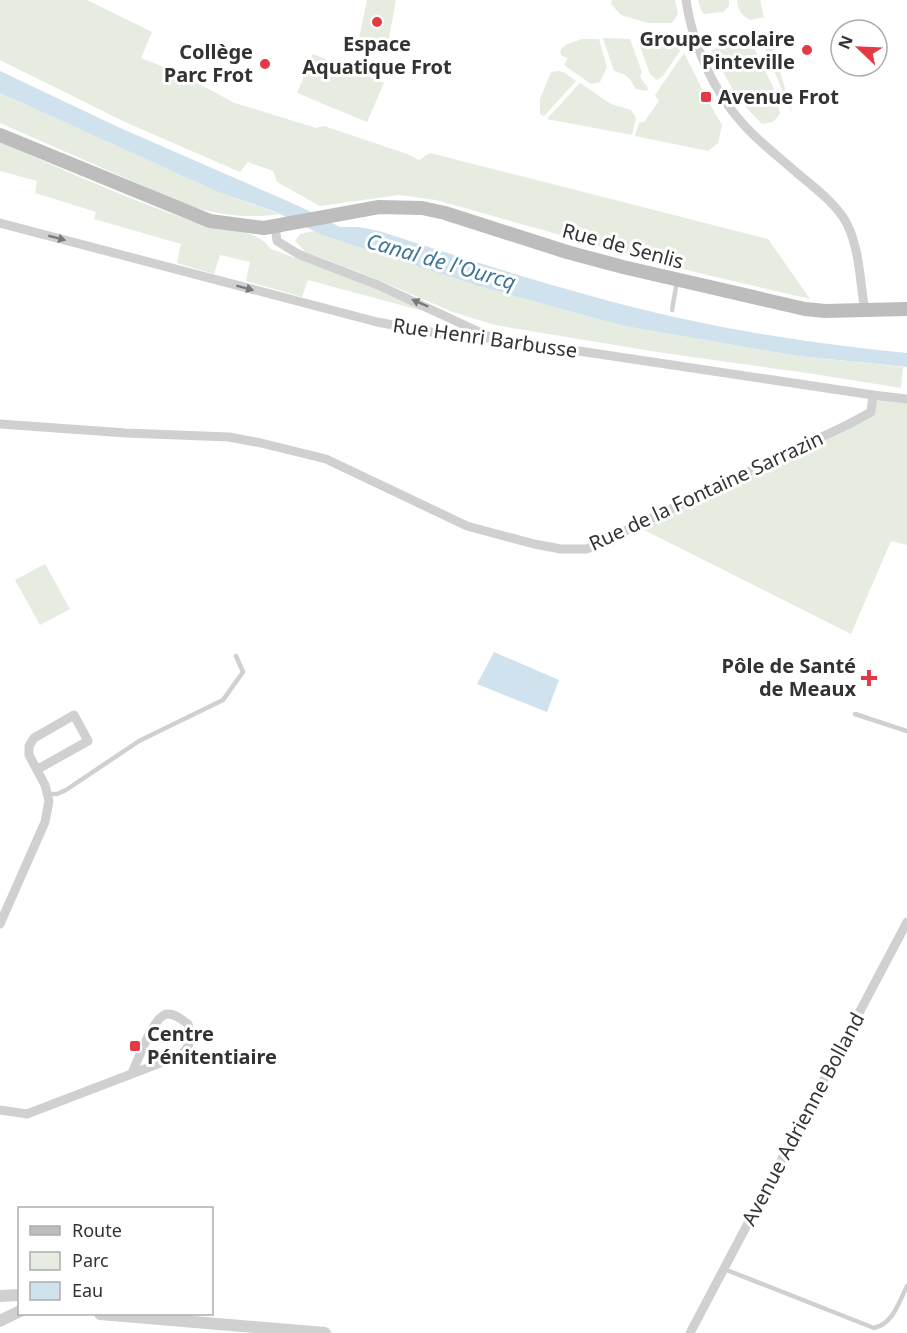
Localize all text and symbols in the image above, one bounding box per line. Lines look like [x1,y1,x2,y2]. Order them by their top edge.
marker: Espace Aquatique Frot [370,15,384,29]
north arrow [829,18,889,78]
place label: Groupe scolaire Pinteville [639,25,795,75]
place label: Espace Aquatique Frot [302,30,452,80]
text: N [833,32,858,52]
place label: Collège Parc Frot [164,38,253,88]
marker: Groupe scolaire Pinteville [800,43,814,57]
marker: Collège Parc Frot [258,57,272,71]
place label: Avenue Frot [718,83,839,110]
marker: Avenue Frot [699,90,713,104]
street label: Rue de Senlis [559,216,687,275]
water label: Canal de l'Ourcq [363,226,519,296]
one-way arrow [48,234,66,243]
one-way arrow [236,283,254,293]
one-way arrow [412,299,429,308]
street label: Rue Henri Barbusse [391,311,579,364]
street label: Rue de la Fontaine Sarrazin [584,424,827,557]
place label: Pôle de Santé de Meaux [722,652,856,702]
marker: Pôle de Santé de Meaux [860,669,878,687]
street label: Avenue Adrienne Bolland [735,1007,870,1230]
place label: Centre Pénitentiaire [147,1020,277,1070]
marker: Centre Pénitentiaire [128,1039,142,1053]
legend [18,1207,213,1315]
text: Route [72,1218,122,1242]
text: Parc [72,1248,109,1272]
text: Eau [72,1278,103,1302]

